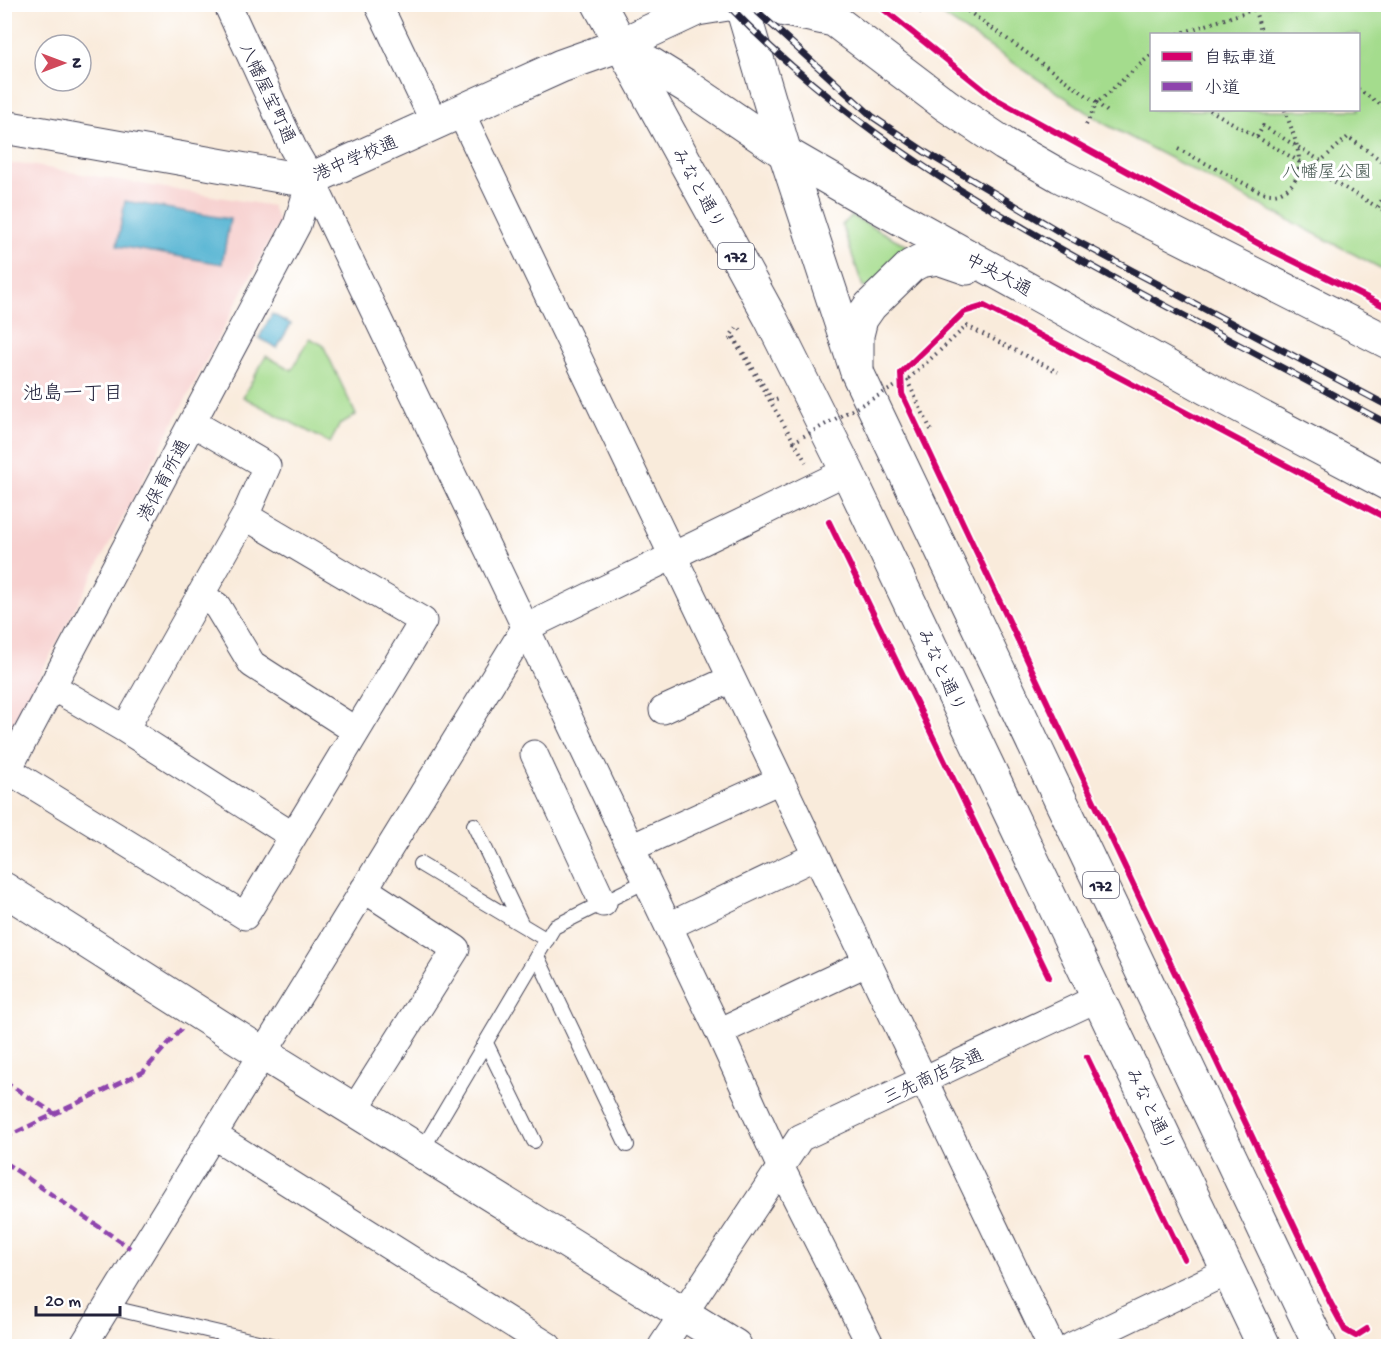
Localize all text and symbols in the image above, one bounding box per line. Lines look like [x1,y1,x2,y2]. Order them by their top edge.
north arrow [33,33,93,93]
legend [1150,33,1360,111]
street label: 八幡屋宝町通 [233,40,299,147]
text: 自転車道 [1204,48,1276,70]
text: N [65,58,84,69]
text: 小道 [1204,78,1240,100]
street label: 港中学校通 [310,132,402,188]
street label: みなと通り [666,145,728,234]
park label: 八幡屋公園 [1282,162,1372,184]
road number: 172 [718,243,754,269]
street label: 中央大通 [961,249,1035,302]
district label: 池島一丁目 [23,382,123,407]
street label: 港保育所通 [134,436,196,526]
street label: みなと通り [911,626,968,716]
road number: 172 [1083,872,1119,898]
street label: 三先商店会通 [880,1045,987,1111]
street label: みなと通り [1120,1065,1178,1155]
scale bar [36,1279,120,1317]
text: 20 m [45,1292,81,1313]

